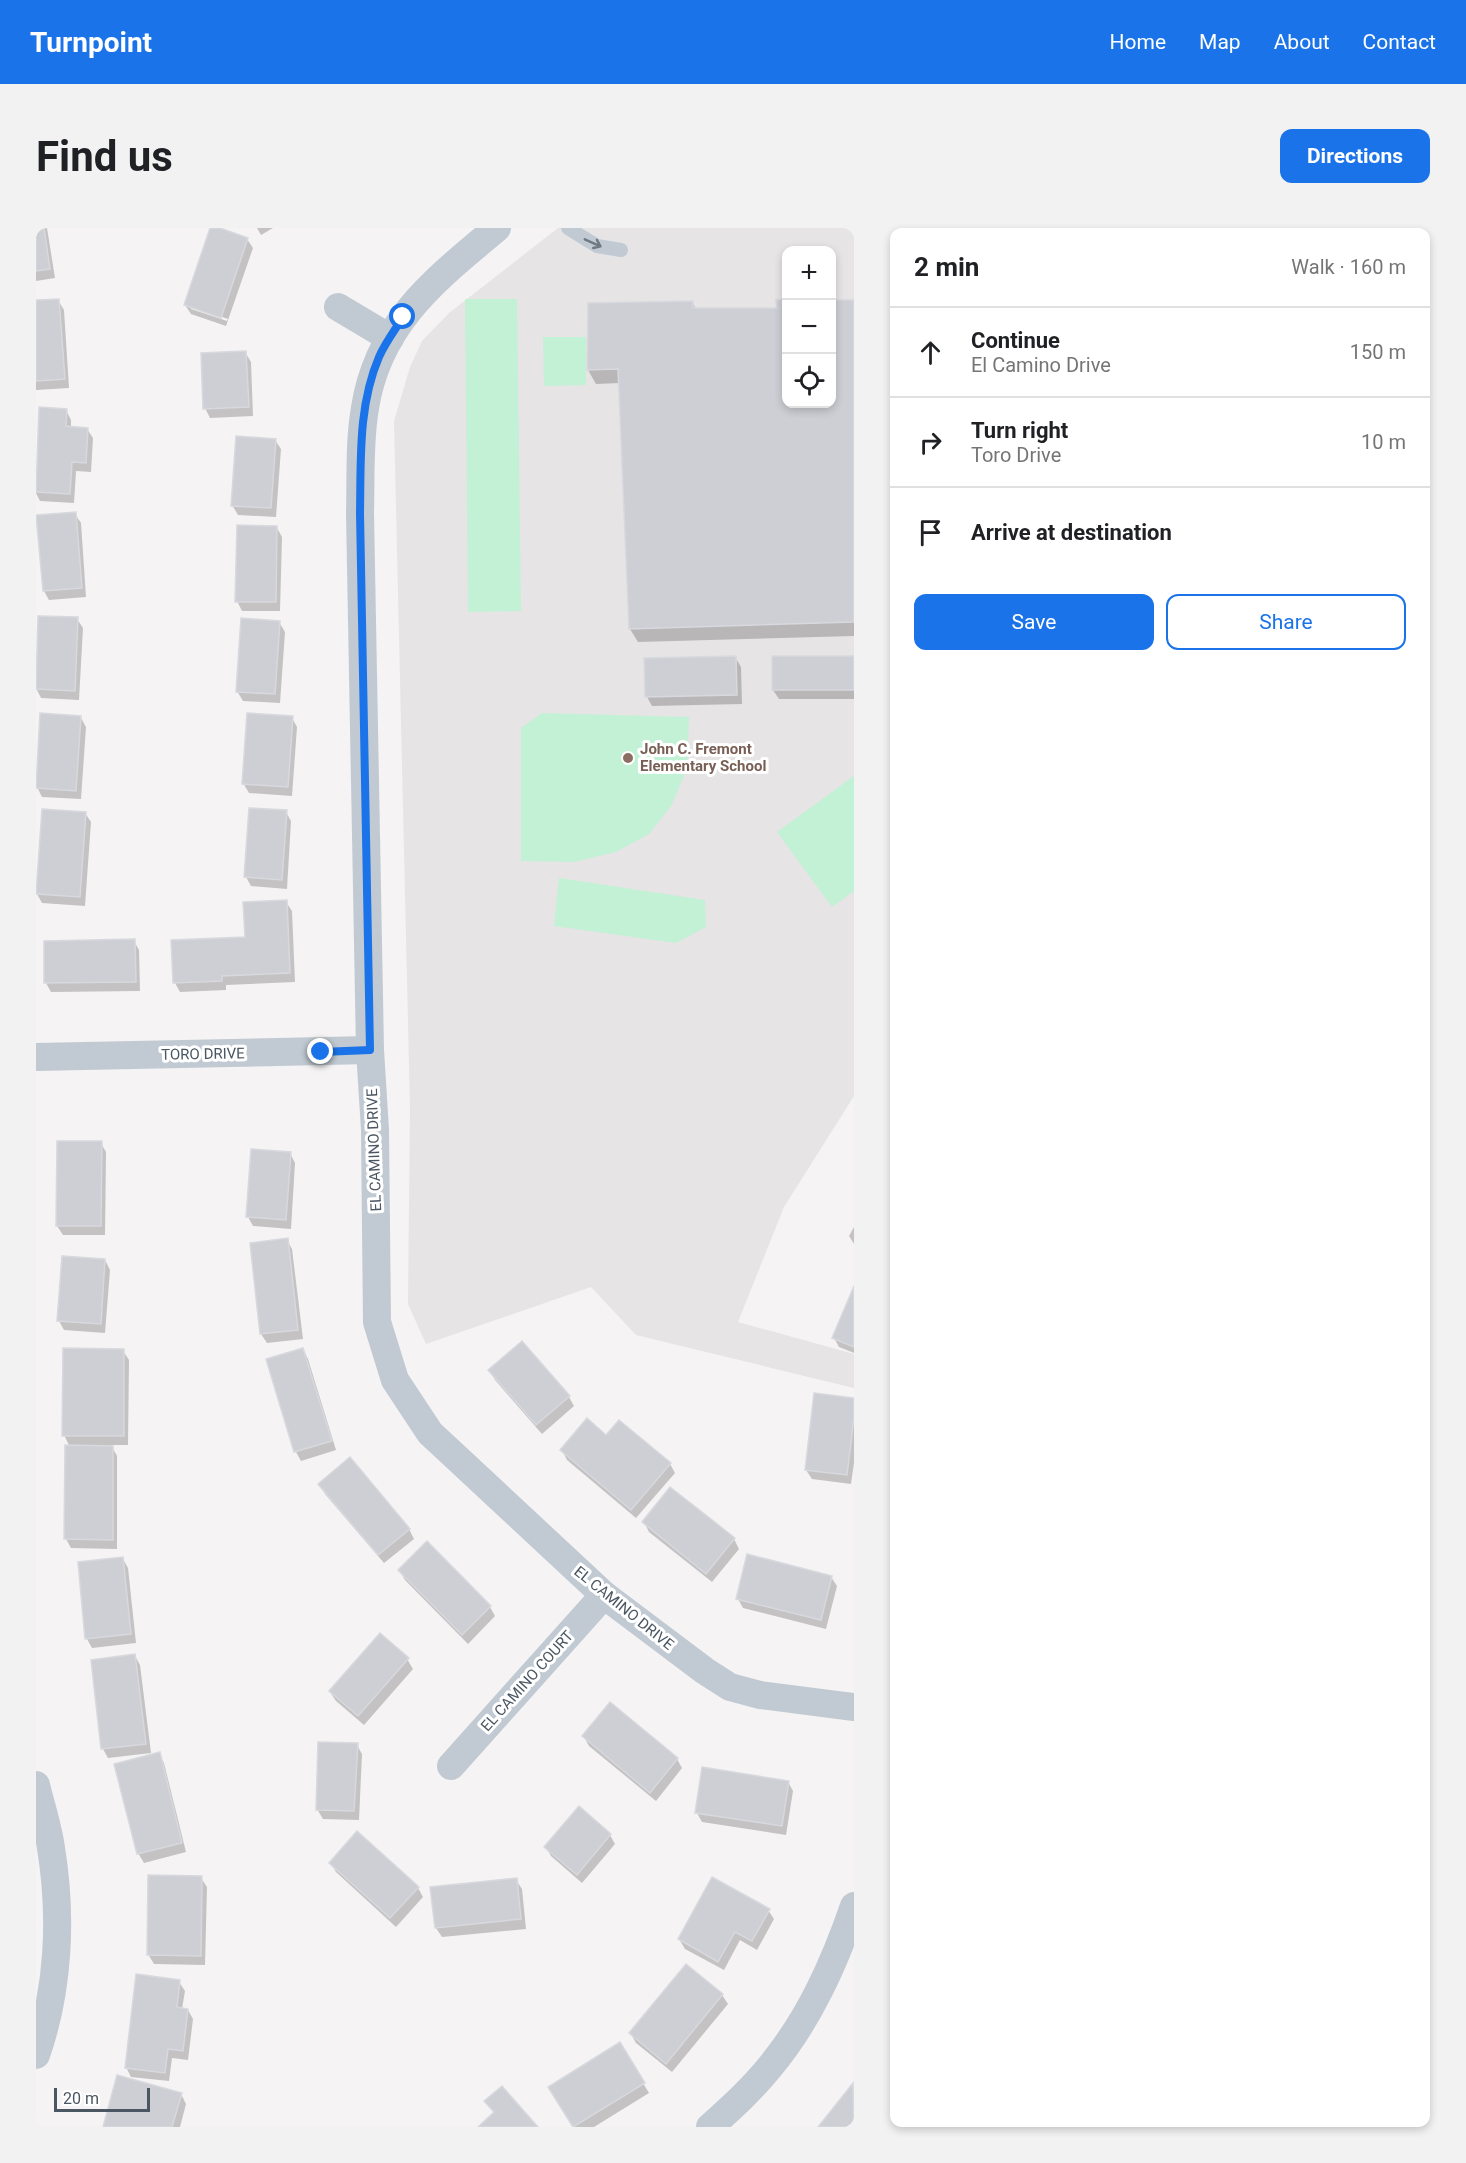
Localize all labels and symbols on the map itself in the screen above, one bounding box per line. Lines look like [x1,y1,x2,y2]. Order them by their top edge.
one-way arrow [583,238,601,249]
route start [389,303,415,329]
place label: John C. Fremont Elementary School [640,740,766,775]
marker: John C. Fremont Elementary School [621,751,635,765]
route end [307,1038,333,1064]
street label: TORO DRIVE [161,1044,245,1064]
street label: EL CAMINO DRIVE [363,1088,385,1212]
street label: EL CAMINO DRIVE [571,1562,678,1654]
street label: EL CAMINO COURT [477,1627,577,1735]
scale bar [54,2085,150,2112]

